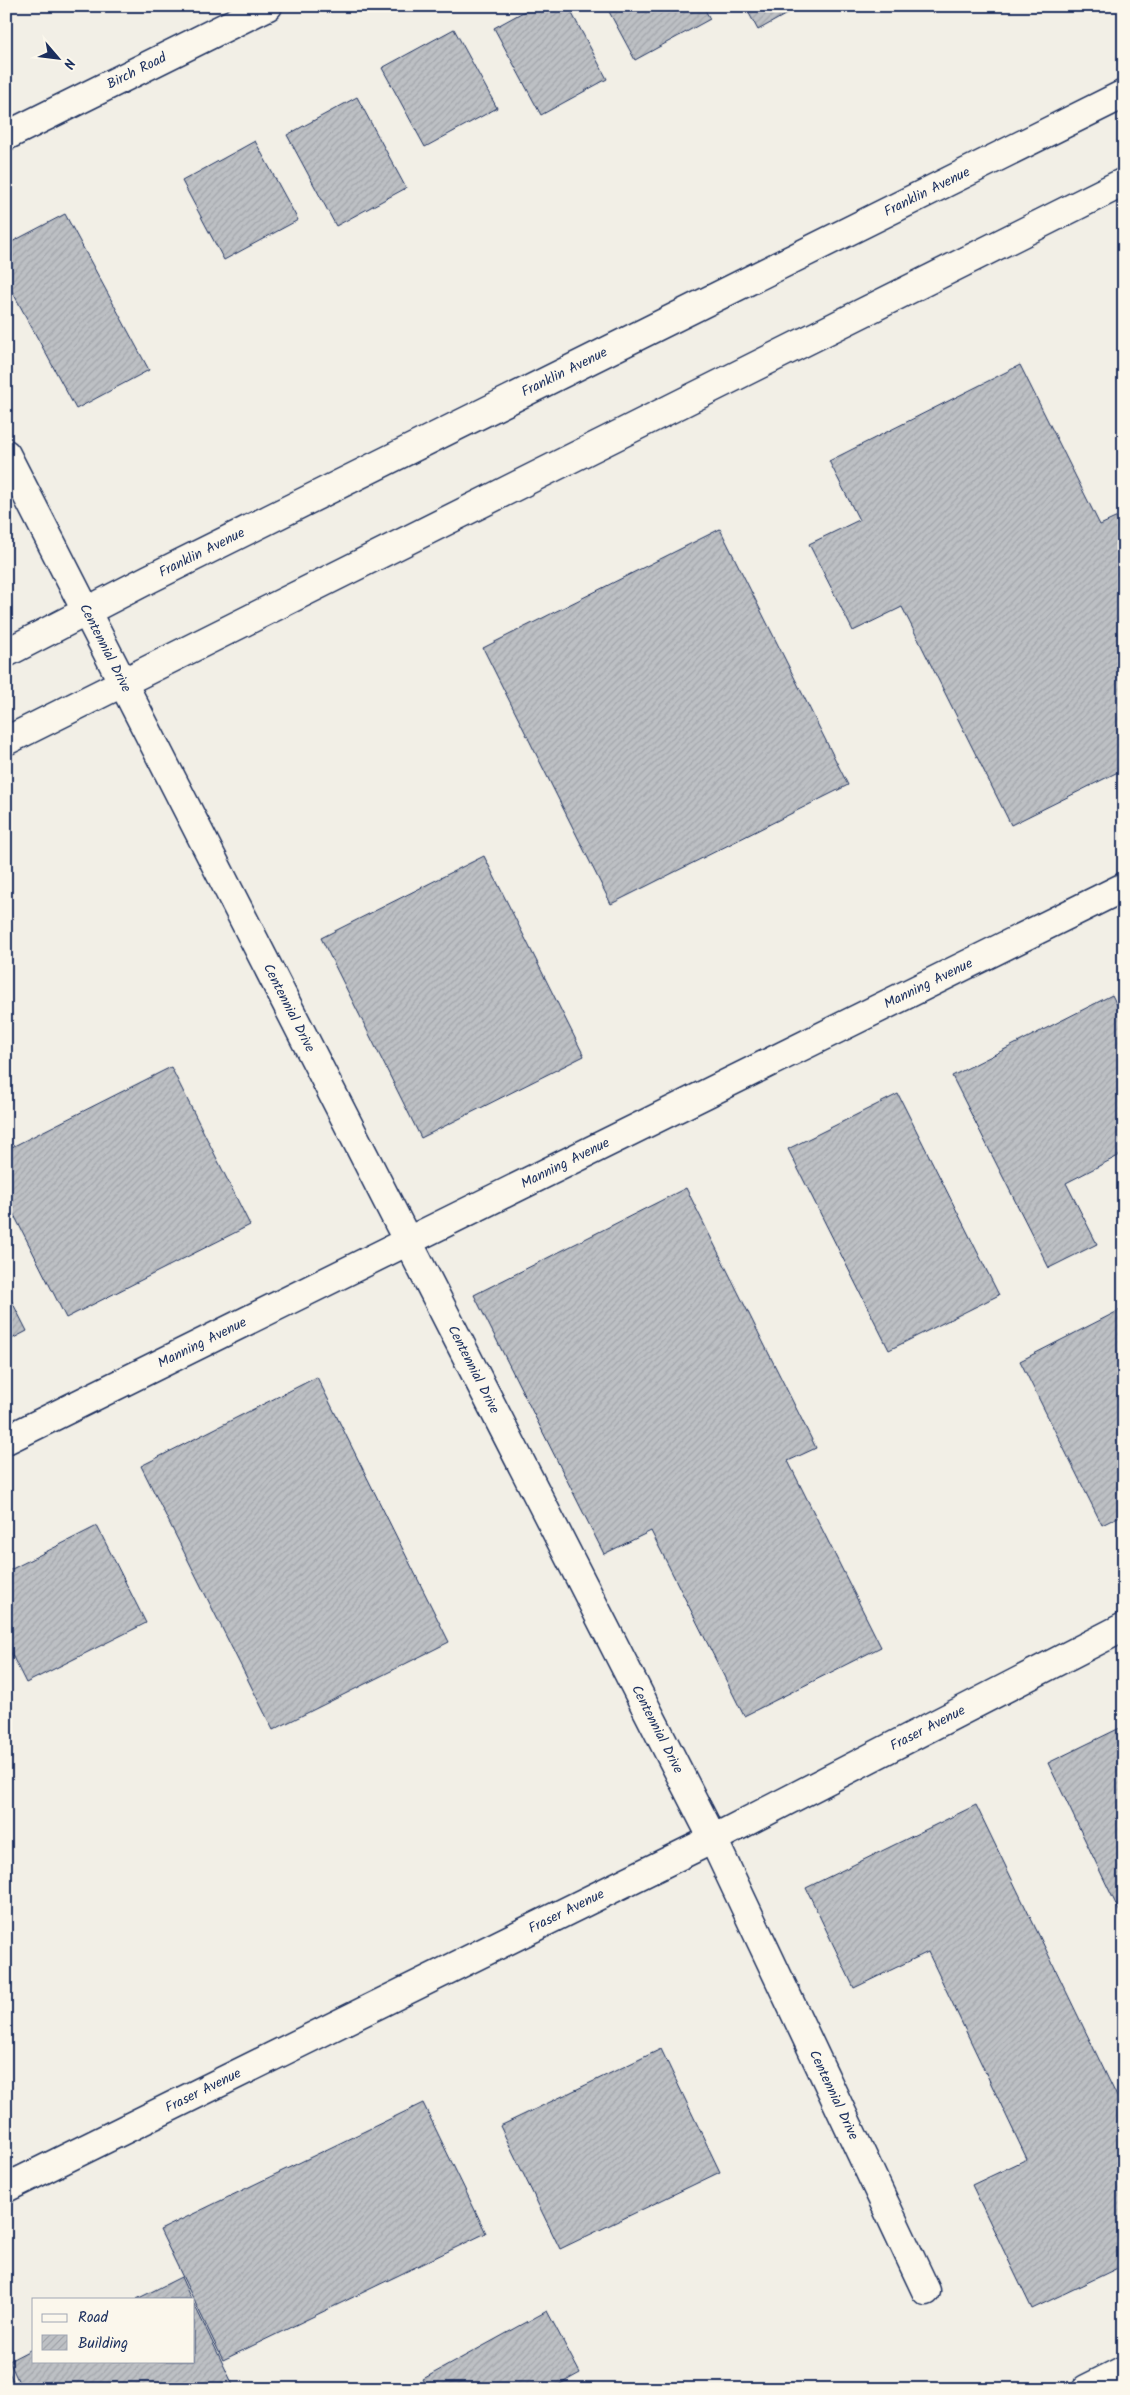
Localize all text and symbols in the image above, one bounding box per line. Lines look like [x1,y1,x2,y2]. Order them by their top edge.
north arrow [32,32,82,82]
street label: Birch Road [103,46,171,95]
text: N [57,55,80,73]
street label: Franklin Avenue [880,161,975,223]
street label: Franklin Avenue [518,341,612,403]
street label: Franklin Avenue [155,522,249,583]
street label: Centennial Drive [73,600,137,697]
street label: Manning Avenue [880,952,977,1015]
street label: Centennial Drive [257,960,321,1057]
street label: Manning Avenue [517,1132,614,1195]
street label: Manning Avenue [154,1311,251,1374]
street label: Centennial Drive [442,1321,506,1418]
street label: Centennial Drive [625,1681,689,1778]
street label: Fraser Avenue [886,1699,970,1757]
street label: Fraser Avenue [525,1883,609,1939]
street label: Centennial Drive [803,2046,865,2144]
street label: Fraser Avenue [161,2062,246,2119]
legend [32,2298,195,2362]
text: Road [78,2306,109,2330]
text: Building [78,2332,128,2356]

